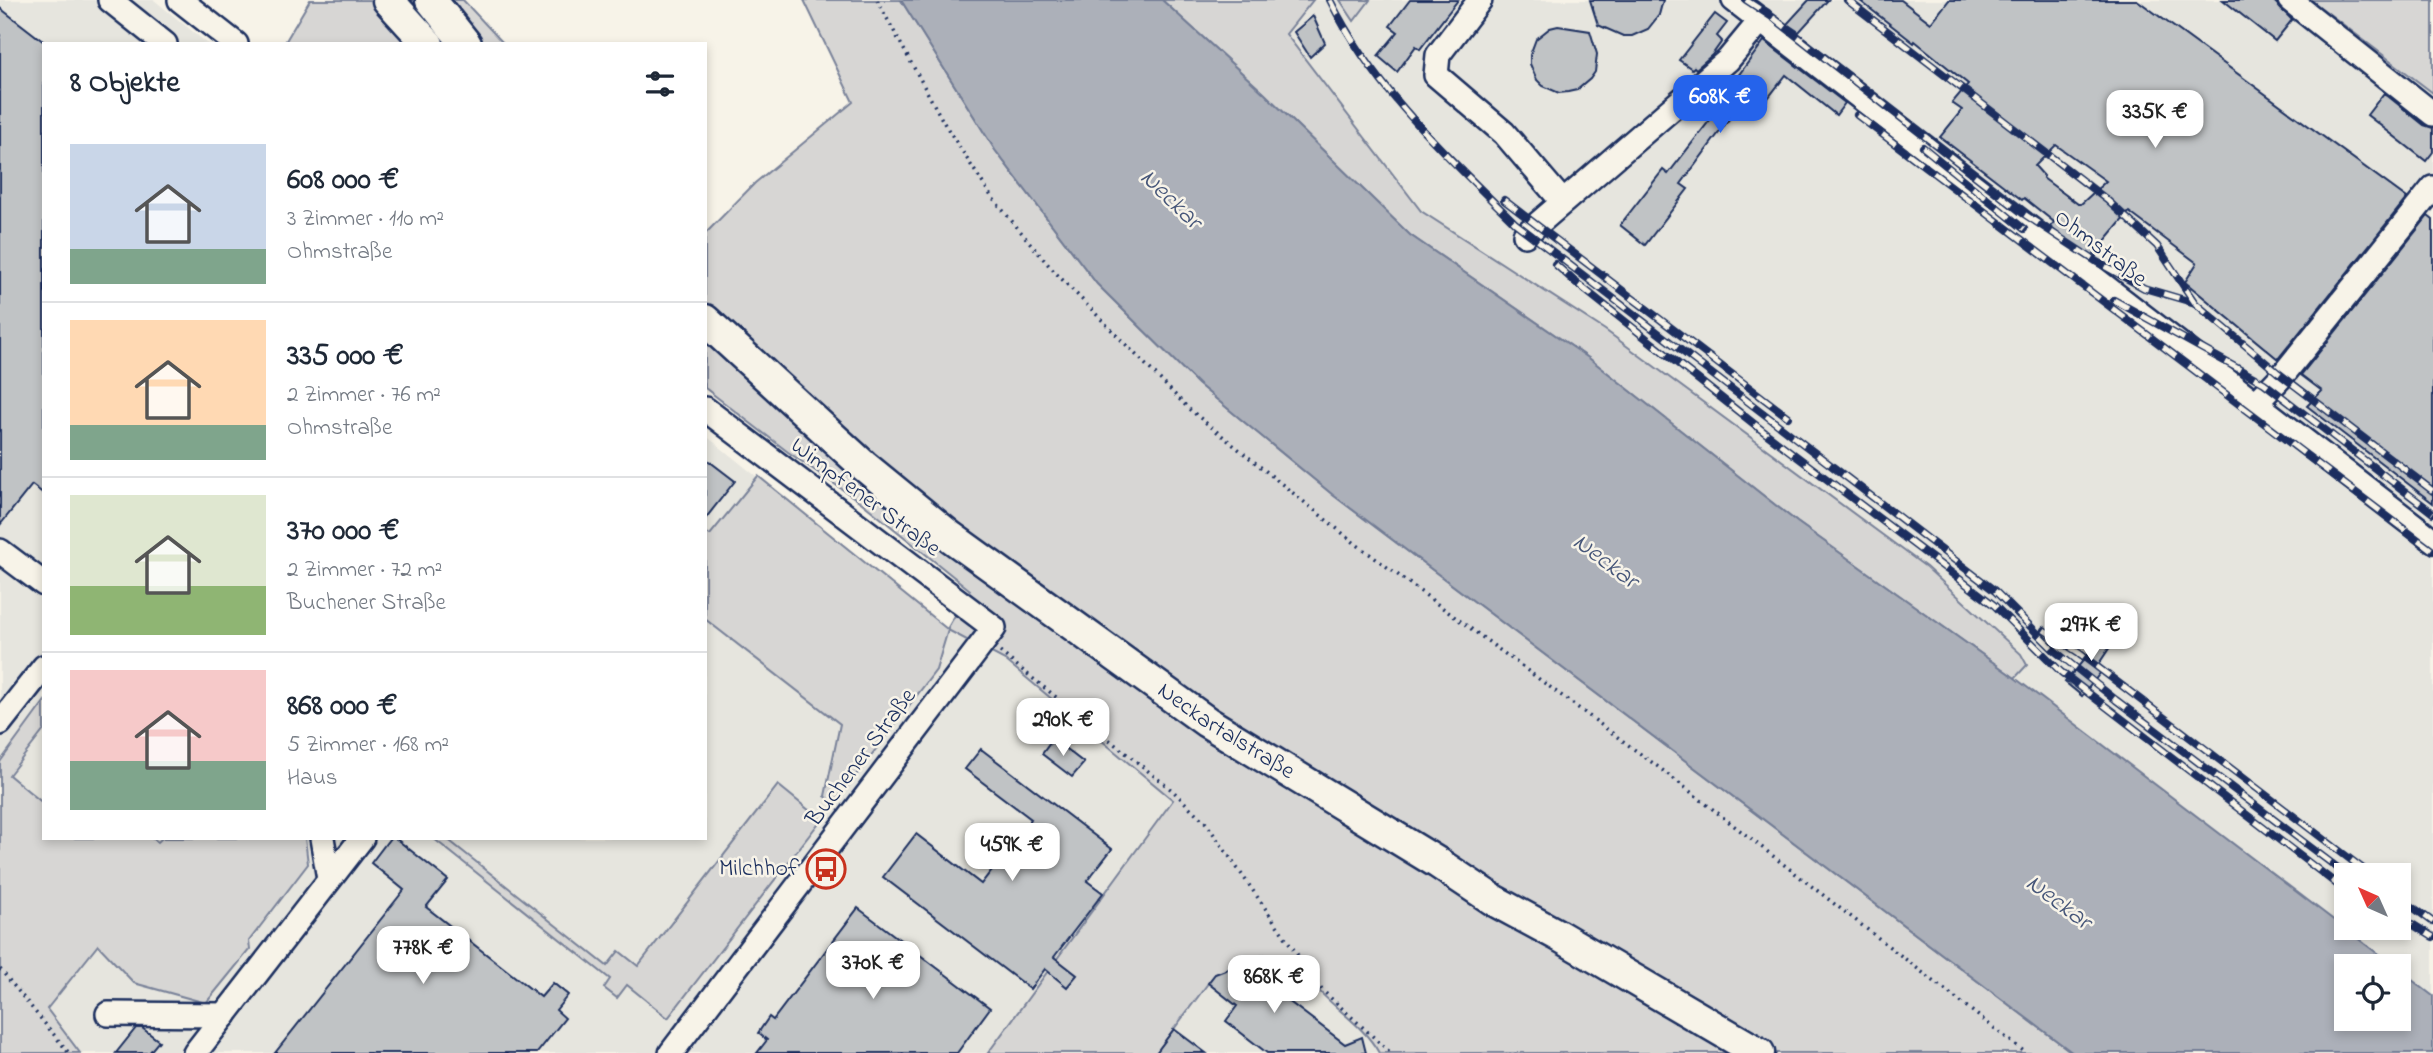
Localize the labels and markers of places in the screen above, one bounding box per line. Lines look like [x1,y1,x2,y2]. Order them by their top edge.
pin: 608K € [1663,76,1777,135]
pin: 335K € [2098,90,2212,150]
pin: 297K € [2034,604,2148,663]
pin: 290K € [1006,698,1120,758]
pin: 459K € [955,824,1069,883]
bus stop icon: Milchhof [805,848,847,890]
place label: Milchhof [719,852,800,887]
pin: 778K € [366,926,480,986]
pin: 370K € [816,942,930,1001]
pin: 868K € [1217,956,1331,1015]

